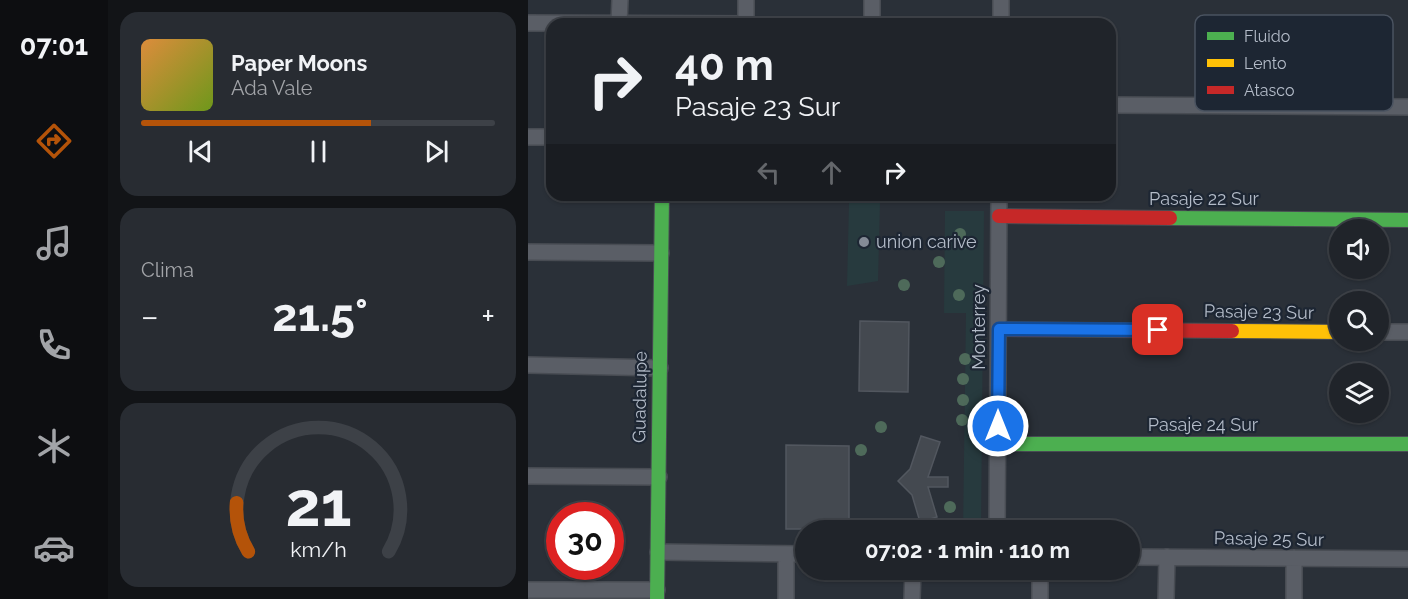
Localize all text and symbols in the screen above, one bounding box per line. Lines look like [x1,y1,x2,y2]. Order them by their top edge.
legend [1195,15,1393,111]
text: Fluido [1244,27,1290,46]
text: 07:01 [20,30,88,61]
text: 40 m [675,41,774,90]
icon: right [576,42,654,120]
text: Paper Moons [231,50,367,76]
text: Lento [1244,54,1287,73]
text: Ada Vale [231,76,313,100]
text: Atasco [1244,81,1295,100]
text: Pasaje 23 Sur [675,91,840,122]
icon: directions [33,120,75,162]
icon: previous [184,135,217,168]
icon: pause [302,135,335,168]
icon: next [420,135,453,168]
icon: left [752,156,785,189]
icon: ahead [815,156,848,189]
icon: right [878,156,911,189]
street label: Pasaje 22 Sur [1149,188,1260,209]
map controls [1329,219,1389,423]
button: sound [1329,219,1389,279]
icon: music [33,222,75,264]
place label: union carive [876,231,977,252]
marker: union carive [857,235,871,249]
text: Clima [141,258,194,282]
street label: Monterrey [968,284,989,370]
text: 21.5° [272,289,368,342]
button: search [1329,291,1389,351]
text: − [141,297,159,336]
text: + [481,297,495,336]
street label: Pasaje 23 Sur [1204,300,1315,323]
pin [1132,304,1183,355]
icon: arrive [1141,313,1174,346]
icon: phone [33,324,75,366]
street label: Guadalupe [628,351,651,443]
button: layers [1329,363,1389,423]
position arrow [966,394,1030,458]
street label: Pasaje 24 Sur [1148,414,1259,435]
icon: climate [33,425,75,467]
text: 21 [285,467,351,541]
speed limit sign: 30 [546,502,624,580]
icon: car [33,527,75,569]
street label: Pasaje 25 Sur [1214,527,1325,550]
text: 07:02 · 1 min · 110 m [865,537,1070,563]
text: km/h [290,538,346,563]

